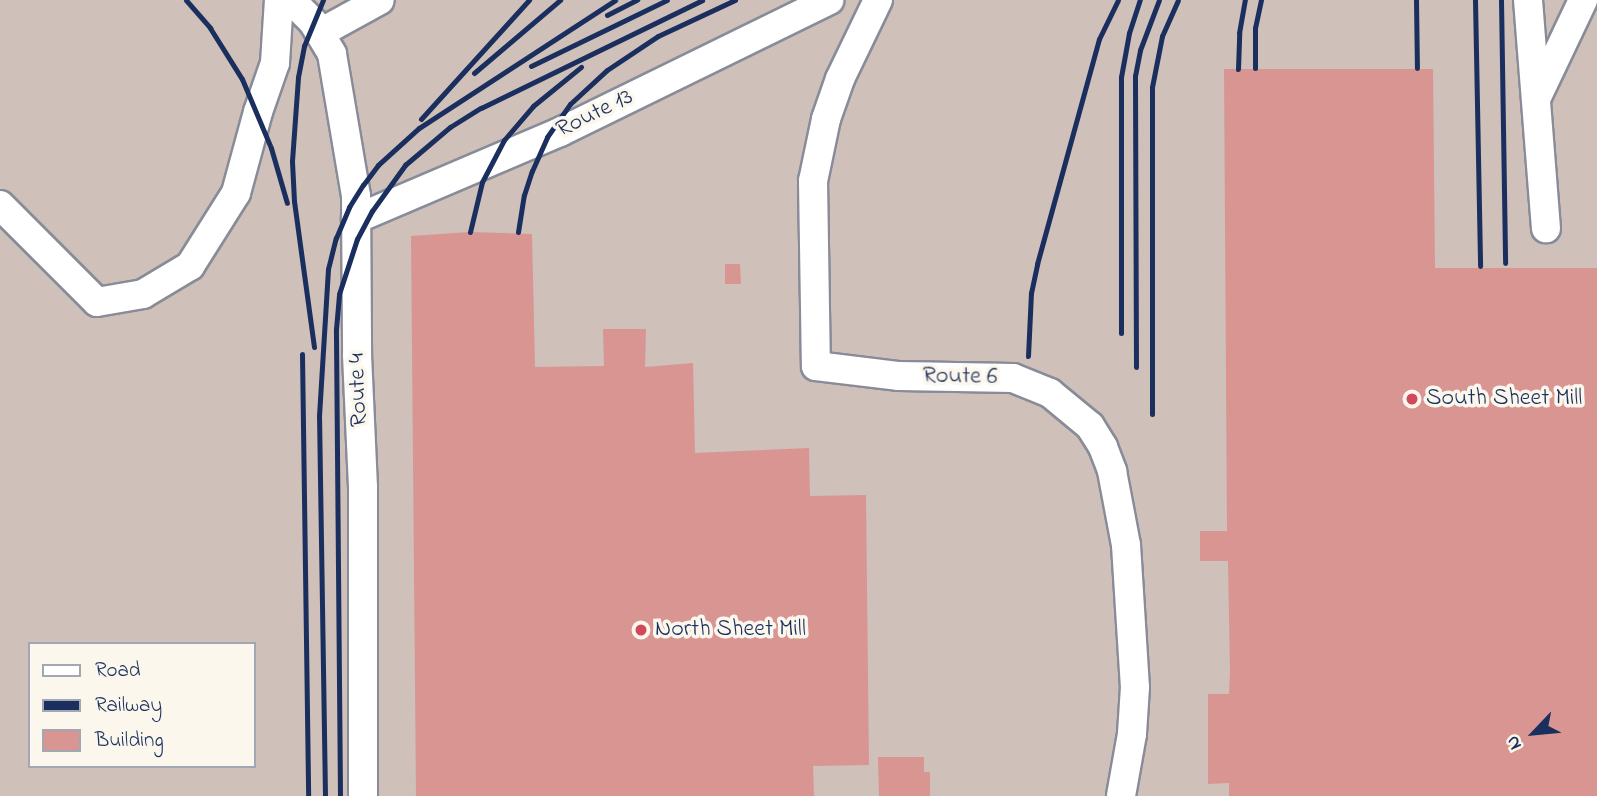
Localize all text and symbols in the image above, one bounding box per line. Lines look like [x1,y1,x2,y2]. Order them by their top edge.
street label: Route 13 [552,83,638,145]
street label: Route 4 [343,352,375,428]
street label: Route 6 [922,362,998,392]
place label: South Sheet Mill [1426,385,1582,413]
marker: South Sheet Mill [1404,391,1420,407]
place label: North Sheet Mill [655,616,806,644]
marker: North Sheet Mill [633,622,649,638]
legend [28,642,256,768]
text: Road [95,656,141,686]
text: Railway [95,691,162,721]
north arrow [1499,698,1569,768]
text: Building [95,726,164,756]
text: N [1500,731,1530,754]

